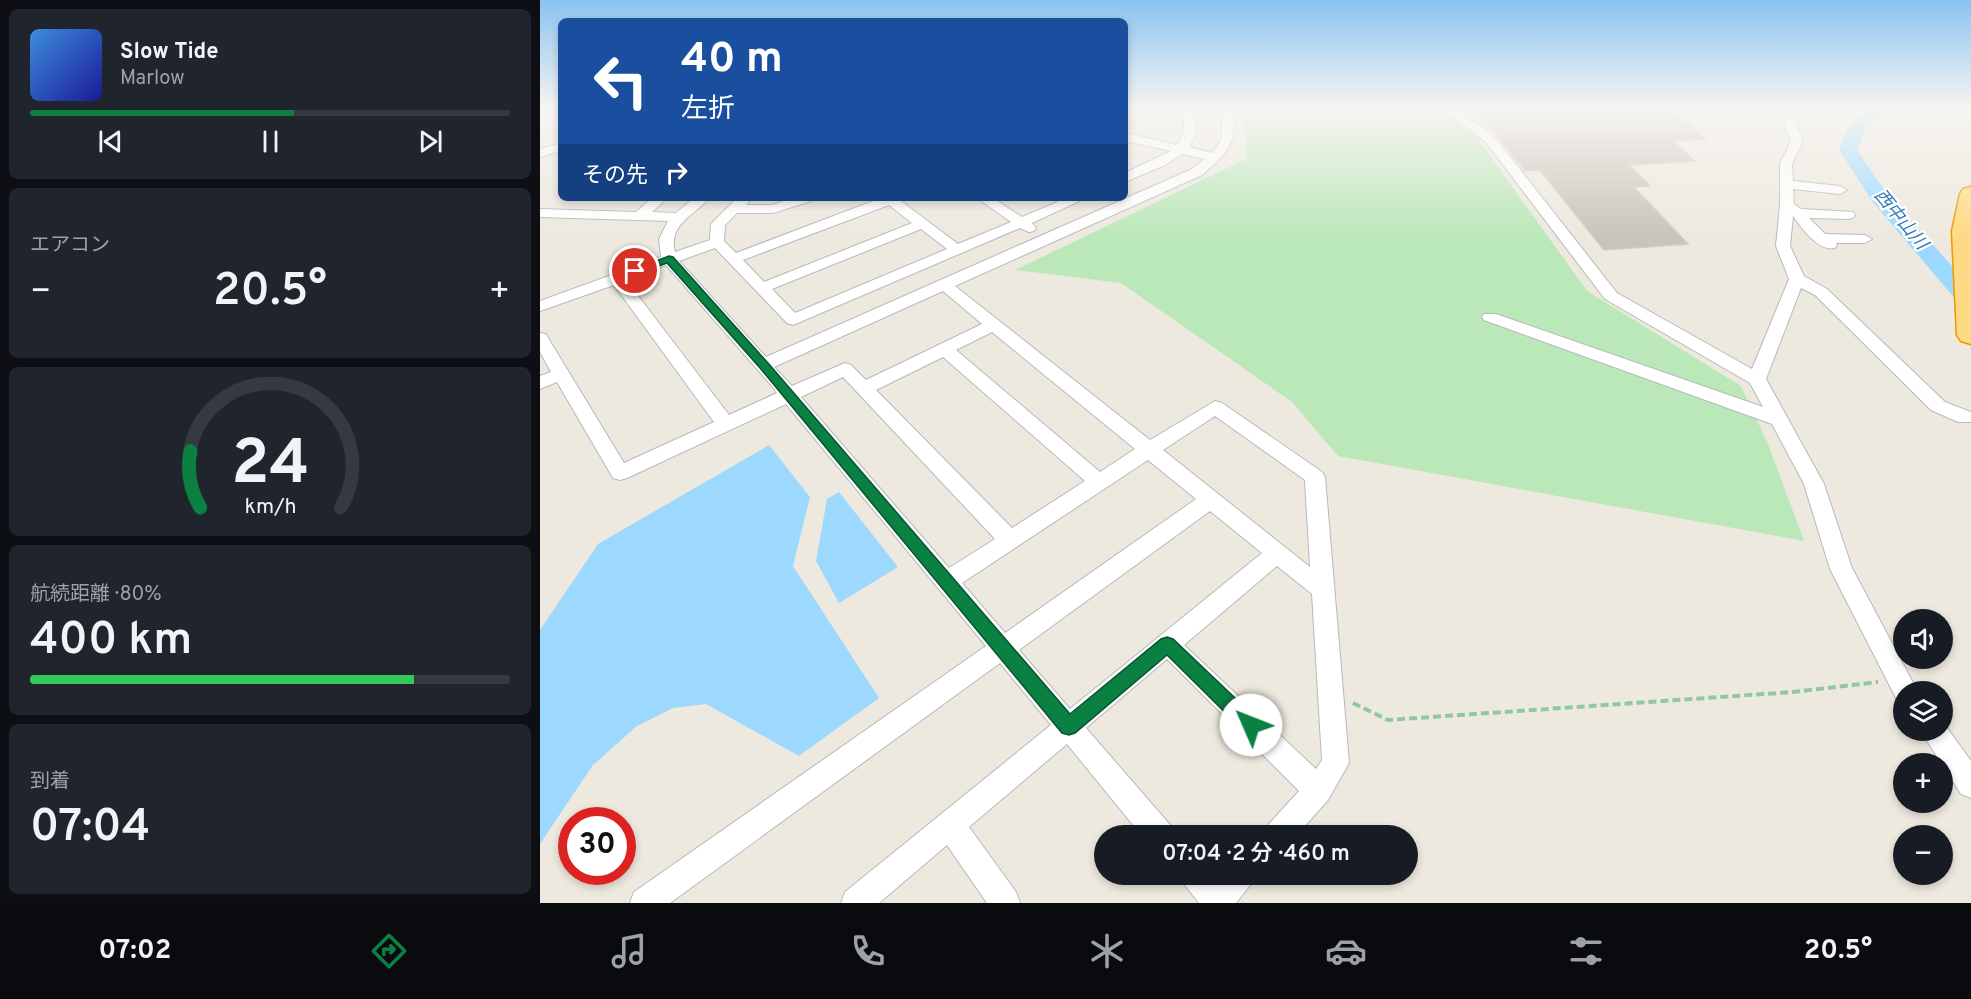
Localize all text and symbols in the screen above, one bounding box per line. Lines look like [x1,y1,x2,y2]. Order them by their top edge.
text: 40 m [681,34,783,87]
text: Slow Tide [120,39,219,66]
icon: left [582,42,660,120]
text: Marlow [120,66,184,92]
text: 左折 [681,93,735,127]
icon: previous [94,125,127,158]
icon: pause [254,125,287,158]
icon: next [414,125,447,158]
icon: right [660,156,693,189]
text: その先 [582,163,648,190]
water label: 西中山川 [1868,185,1933,257]
text: エアコン [30,233,110,259]
pin [609,245,660,296]
icon: arrive [618,254,651,287]
text: 20.5° [213,264,327,321]
text: − [30,272,51,314]
text: + [489,272,510,314]
text: 24 [231,428,309,507]
text: km/h [244,495,296,522]
text: 航続距離 · 80% [30,582,162,608]
map controls [1893,609,1953,885]
button: sound [1893,609,1953,669]
text: 400 km [30,613,192,670]
button: layers [1893,681,1953,741]
position arrow [1219,693,1283,757]
button: + [1893,753,1953,813]
text: 到着 [30,769,70,795]
text: 07:04 [30,800,150,857]
speed limit sign: 30 [558,807,636,885]
button: − [1893,825,1953,885]
text: 07:04 · 2 分 · 460 m [1162,841,1350,868]
icon: directions [368,930,410,972]
icon: music [608,930,650,972]
icon: phone [847,930,889,972]
icon: climate [1086,930,1128,972]
icon: car [1325,930,1367,972]
icon: filters [1565,930,1607,972]
text: 07:02 [99,934,171,968]
text: 20.5° [1804,934,1872,968]

